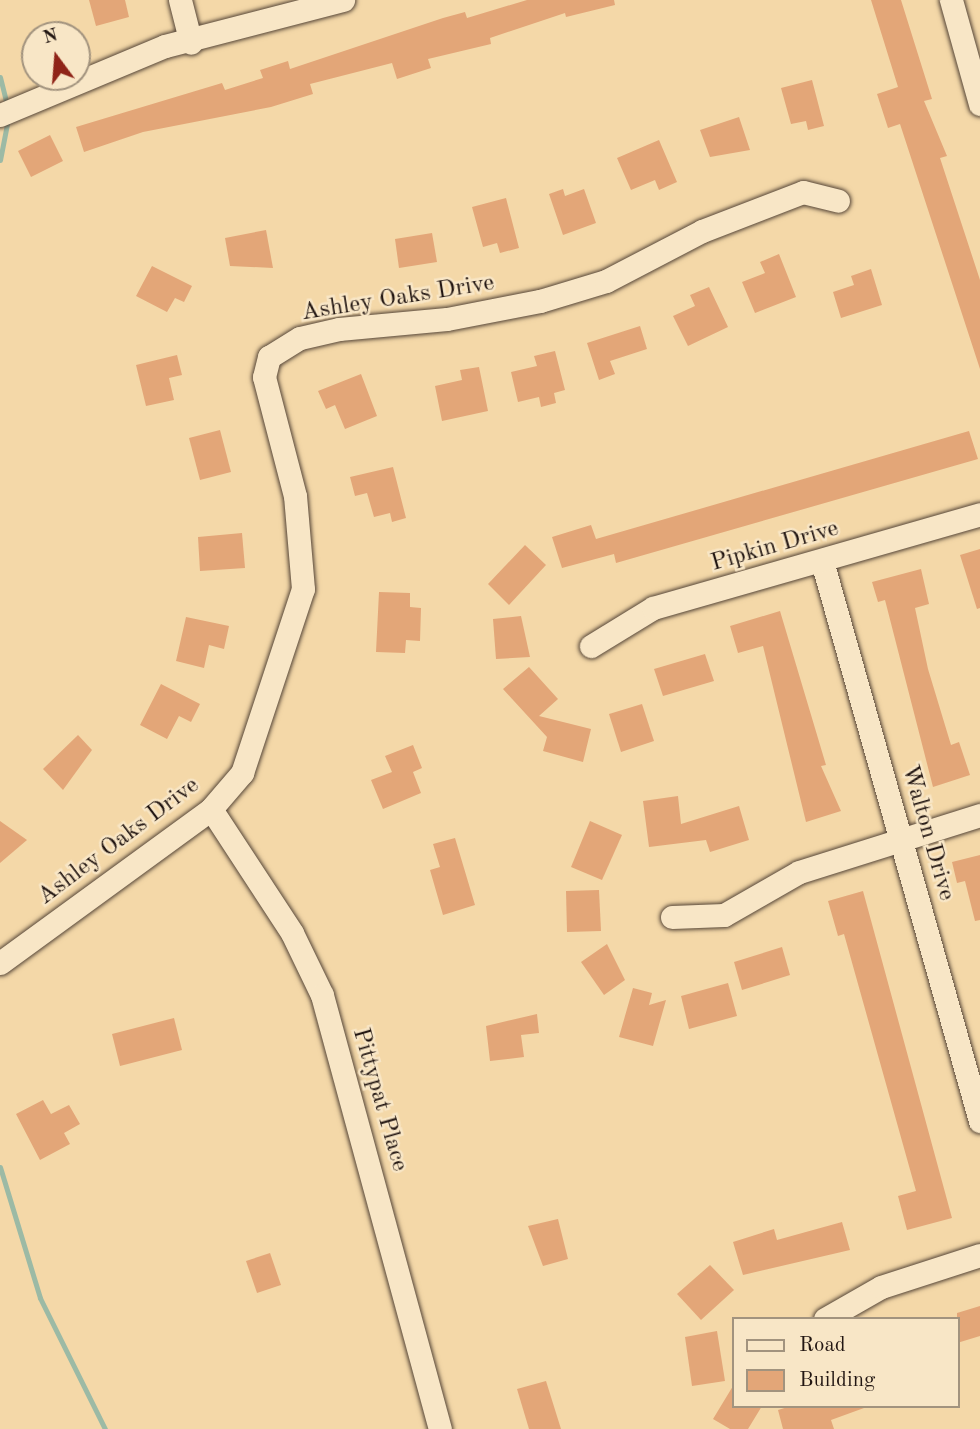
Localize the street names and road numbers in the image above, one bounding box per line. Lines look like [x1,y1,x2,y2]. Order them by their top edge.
street label: Ashley Oaks Drive [300,270,496,328]
street label: Pipkin Drive [708,515,842,579]
street label: Walton Drive [894,762,960,904]
street label: Ashley Oaks Drive [33,772,205,912]
street label: Pittypat Place [345,1025,413,1175]

